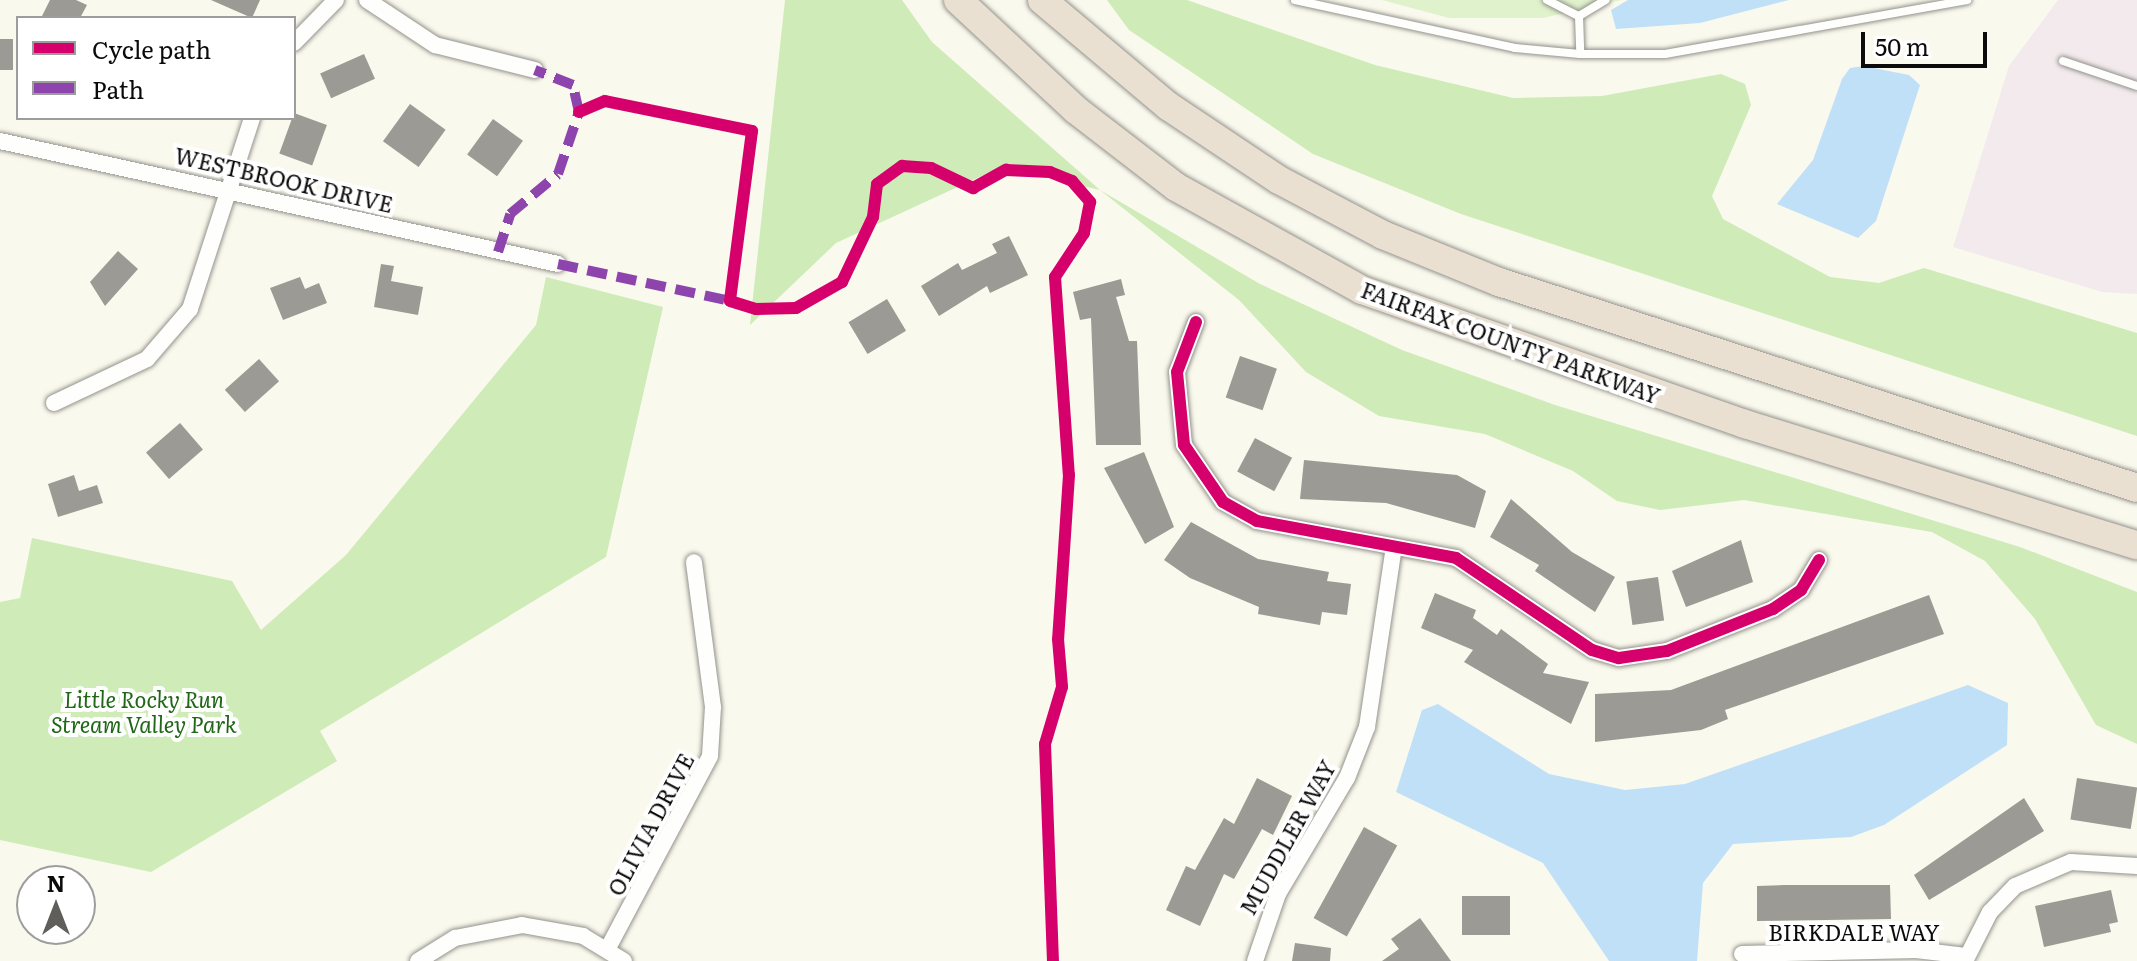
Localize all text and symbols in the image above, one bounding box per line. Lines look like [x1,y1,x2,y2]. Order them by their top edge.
legend [16,16,296,120]
scale bar [1865,16,1991,66]
text: 50 m [1875,28,1929,63]
text: Cycle path [92,31,211,66]
text: Path [92,71,144,106]
street label: WESTBROOK DRIVE [172,141,396,217]
street label: FAIRFAX COUNTY PARKWAY [1358,276,1664,408]
park label: Little Rocky Run Stream Valley Park [51,685,237,736]
street label: OLIVIA DRIVE [601,748,699,900]
street label: MUDDLER WAY [1234,755,1340,919]
north arrow [16,865,96,945]
text: N [47,866,65,899]
street label: BIRKDALE WAY [1768,919,1940,945]

